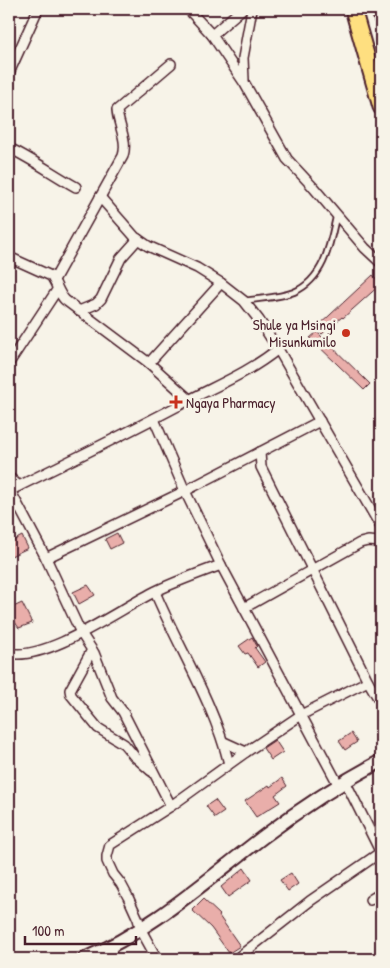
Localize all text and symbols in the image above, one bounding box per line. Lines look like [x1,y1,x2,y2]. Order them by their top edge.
place label: Shule ya Msingi Misunkumilo [253,314,336,352]
marker: Shule ya Msingi Misunkumilo [340,327,352,339]
place label: Ngaya Pharmacy [186,392,276,413]
marker: Ngaya Pharmacy [170,396,182,408]
scale bar [25,913,136,945]
text: 100 m [32,920,65,941]

